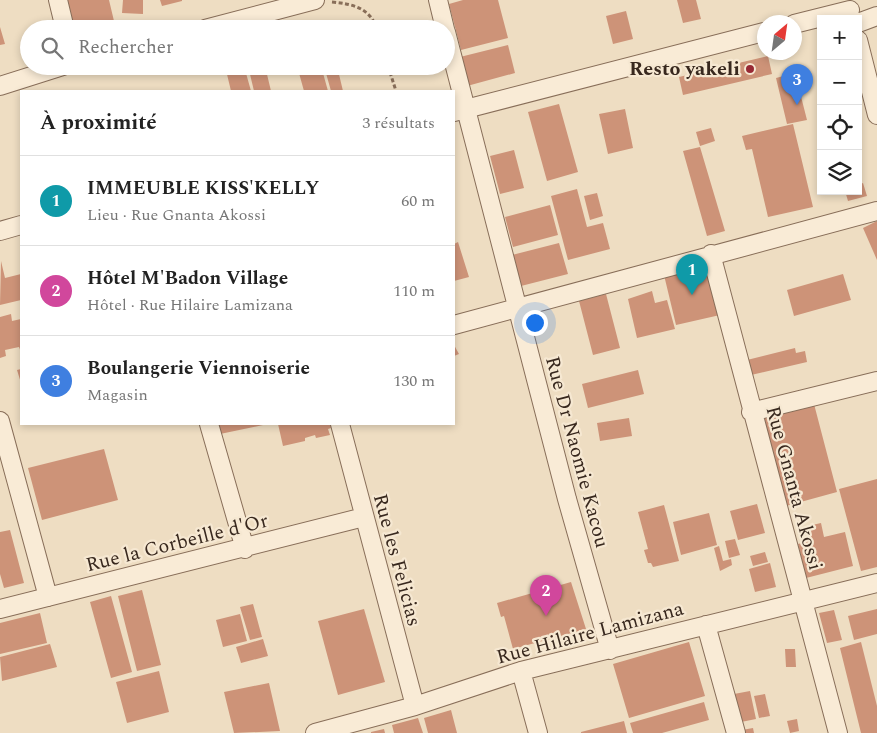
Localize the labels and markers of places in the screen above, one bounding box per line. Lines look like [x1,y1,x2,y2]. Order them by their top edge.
place label: Resto yakeli [629,54,740,84]
marker: Resto yakeli [744,63,756,75]
pin: 3 [781,64,813,105]
pin: 1 [676,254,708,295]
pin: 2 [530,575,562,616]

